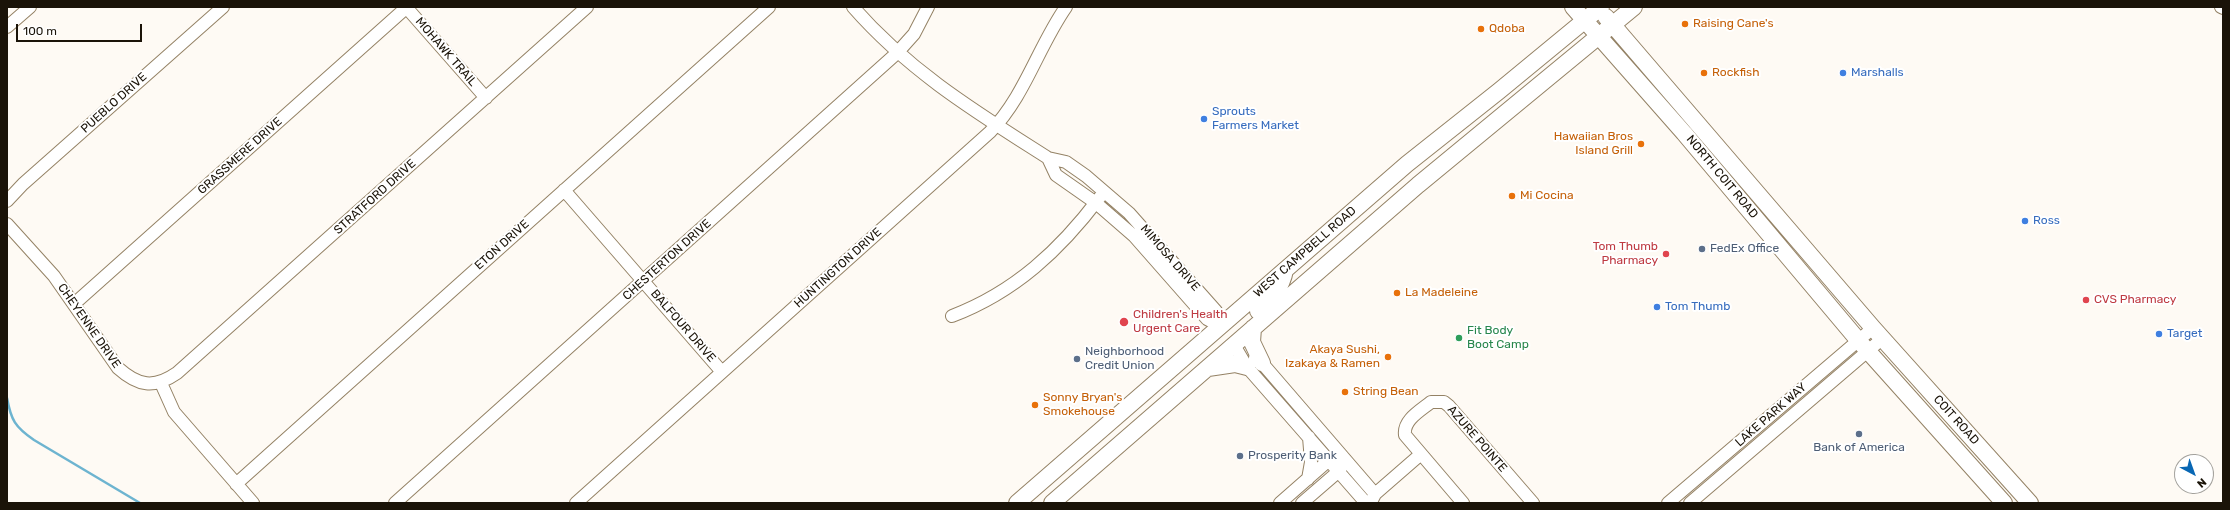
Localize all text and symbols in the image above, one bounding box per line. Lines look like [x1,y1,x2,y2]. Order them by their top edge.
street label: MOHAWK TRAIL [412,15,480,89]
scale bar [18,16,144,42]
place label: Raising Cane's [1693,17,1774,31]
marker: Raising Cane's [1680,19,1690,29]
place label: Qdoba [1489,22,1525,36]
text: 100 m [23,24,57,38]
marker: Qdoba [1476,24,1486,34]
place label: Rockfish [1712,66,1760,80]
place label: Marshalls [1851,66,1904,80]
marker: Rockfish [1699,68,1709,78]
marker: Marshalls [1838,68,1848,78]
street label: PUEBLO DRIVE [78,70,150,136]
place label: Sprouts Farmers Market [1212,105,1299,133]
street label: GRASSMERE DRIVE [195,114,285,198]
marker: Sprouts Farmers Market [1199,114,1209,124]
place label: Hawaiian Bros Island Grill [1554,130,1633,158]
street label: NORTH COIT ROAD [1683,133,1761,221]
marker: Hawaiian Bros Island Grill [1636,139,1646,149]
street label: STRATFORD DRIVE [331,157,419,237]
place label: Mi Cocina [1520,189,1574,203]
marker: Mi Cocina [1507,191,1517,201]
street label: WEST CAMPBELL ROAD [1251,204,1359,300]
place label: Ross [2033,214,2060,228]
marker: Ross [2020,216,2030,226]
street label: ETON DRIVE [472,217,532,273]
street label: CHESTERTON DRIVE [620,217,714,303]
street label: MIMOSA DRIVE [1137,222,1203,294]
street label: HUNTINGTON DRIVE [791,225,885,311]
place label: Tom Thumb Pharmacy [1593,240,1658,268]
place label: FedEx Office [1710,242,1779,256]
marker: FedEx Office [1697,244,1707,254]
marker: Tom Thumb Pharmacy [1661,249,1671,259]
street label: CHEYENNE DRIVE [54,281,124,371]
place label: La Madeleine [1405,286,1478,300]
street label: BALFOUR DRIVE [648,287,718,365]
marker: La Madeleine [1392,288,1402,298]
place label: CVS Pharmacy [2094,293,2176,307]
marker: CVS Pharmacy [2081,295,2091,305]
place label: Tom Thumb [1665,300,1730,314]
marker: Tom Thumb [1652,302,1662,312]
place label: Children's Health Urgent Care [1133,308,1228,336]
marker: Children's Health Urgent Care [1118,316,1130,328]
place label: Fit Body Boot Camp [1467,324,1529,352]
place label: Target [2167,327,2202,341]
marker: Target [2154,329,2164,339]
marker: Fit Body Boot Camp [1454,333,1464,343]
place label: Akaya Sushi, Izakaya & Ramen [1285,343,1380,371]
place label: Neighborhood Credit Union [1085,345,1164,373]
marker: Akaya Sushi, Izakaya & Ramen [1383,352,1393,362]
marker: Neighborhood Credit Union [1072,354,1082,364]
street label: LAKE PARK WAY [1732,380,1810,450]
place label: String Bean [1353,385,1419,399]
marker: String Bean [1340,387,1350,397]
place label: Sonny Bryan's Smokehouse [1043,391,1122,419]
street label: COIT ROAD [1930,392,1982,448]
marker: Sonny Bryan's Smokehouse [1030,400,1040,410]
street label: AZURE POINTE [1444,403,1510,475]
marker: Bank of America [1854,429,1864,439]
place label: Bank of America [1813,441,1905,455]
place label: Prosperity Bank [1248,449,1337,463]
marker: Prosperity Bank [1235,451,1245,461]
north arrow [2174,454,2214,494]
text: N [2194,475,2209,490]

